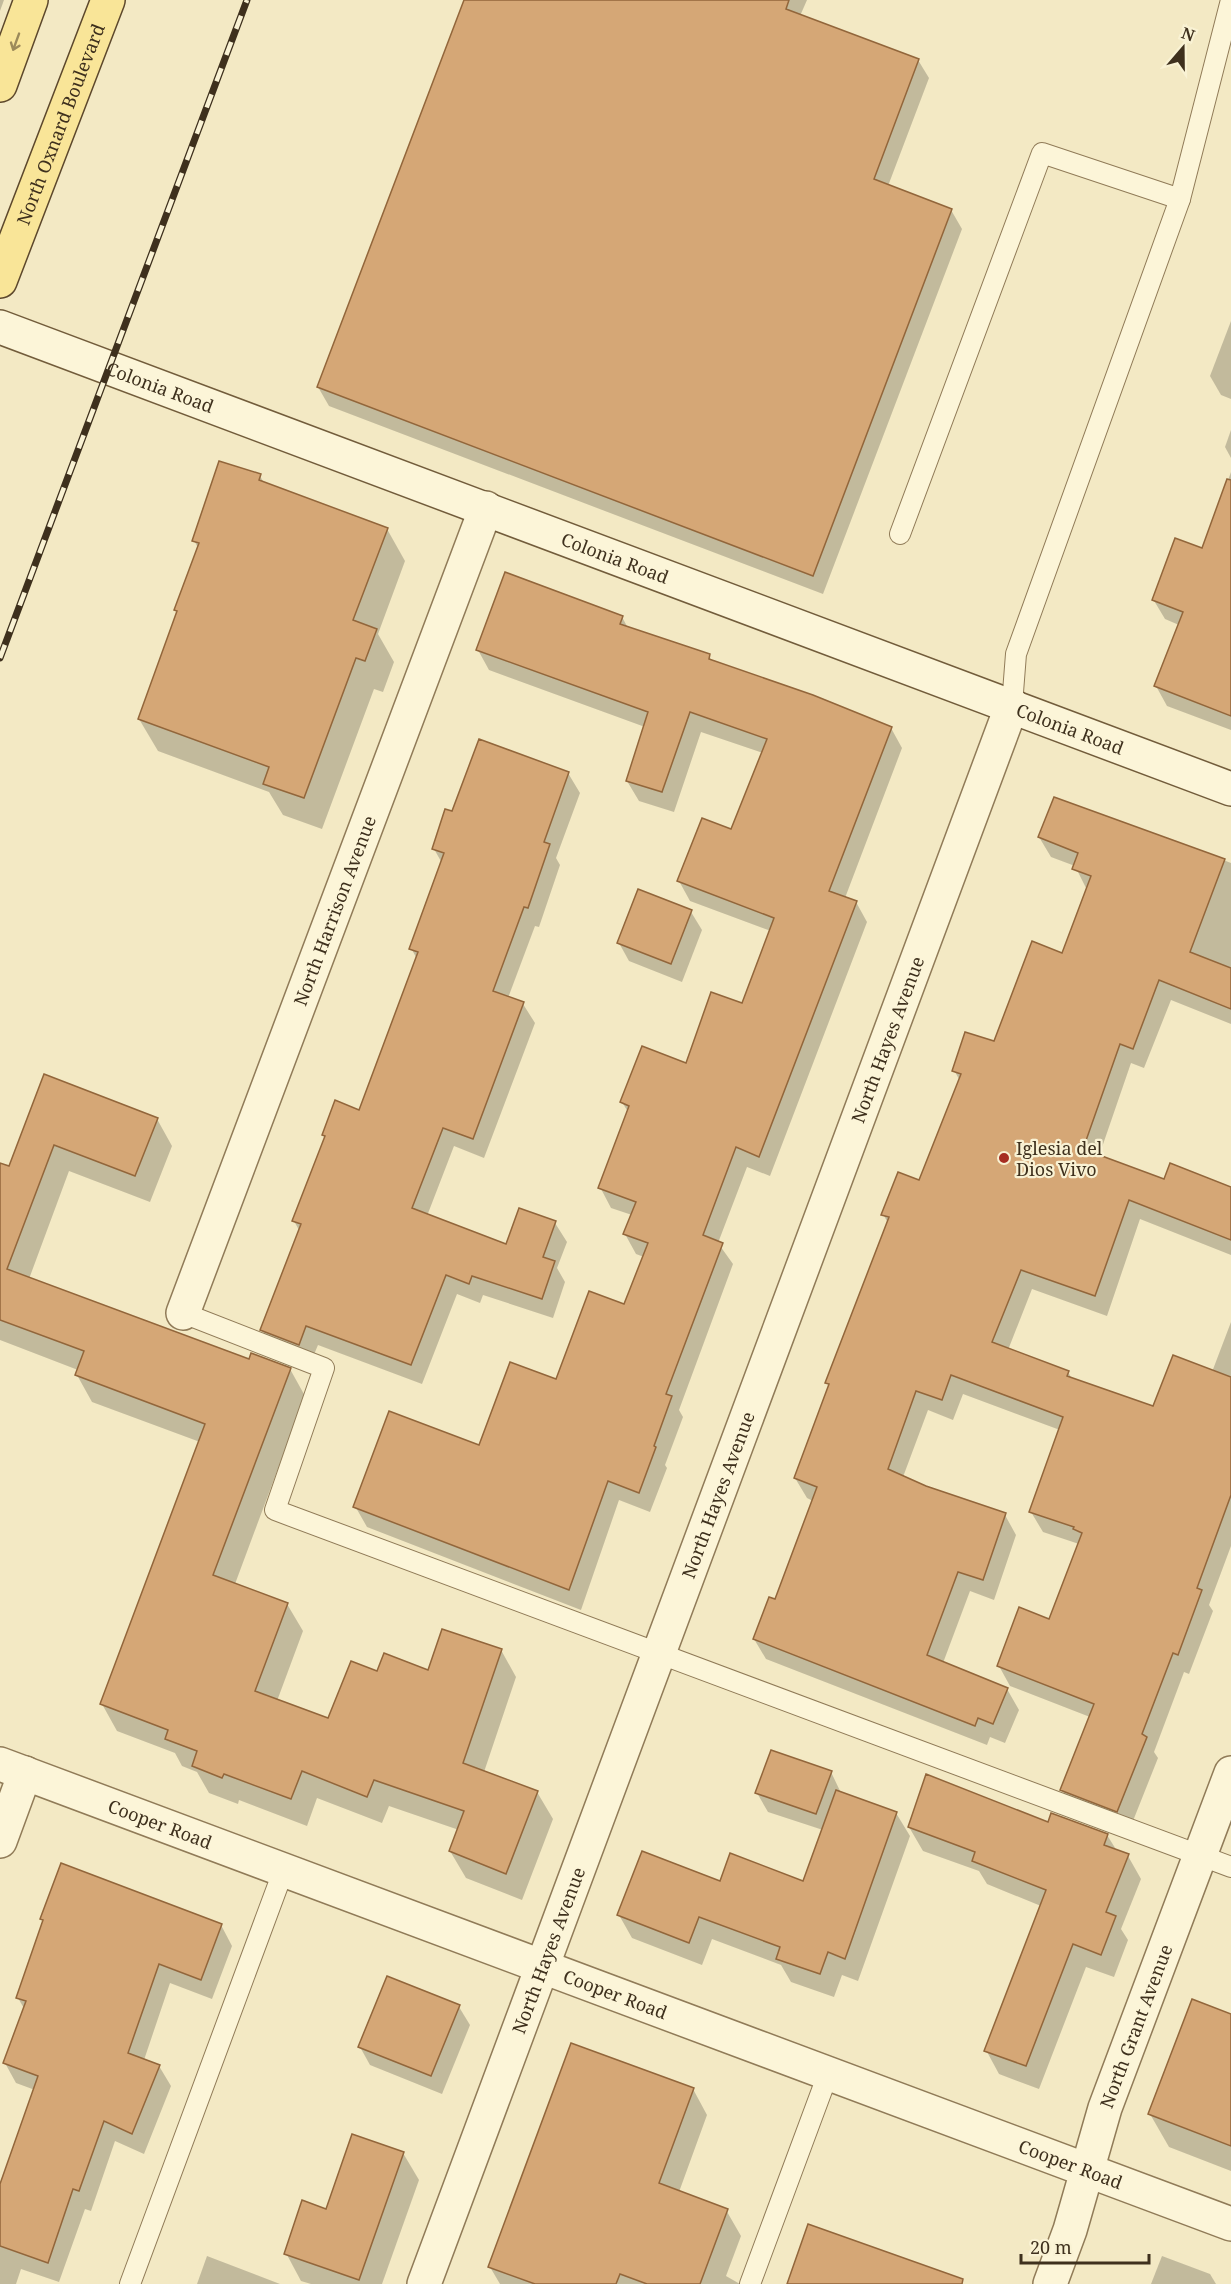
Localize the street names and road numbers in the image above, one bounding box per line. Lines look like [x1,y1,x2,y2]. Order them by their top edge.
street label: North Oxnard Boulevard [11,20,110,228]
street label: Colonia Road [103,356,217,418]
street label: Colonia Road [558,527,672,589]
street label: Colonia Road [1013,698,1127,760]
street label: North Harrison Avenue [288,812,381,1009]
street label: North Hayes Avenue [845,953,929,1126]
street label: North Hayes Avenue [676,1408,760,1582]
street label: Cooper Road [105,1794,215,1854]
street label: North Hayes Avenue [506,1864,590,2037]
street label: North Grant Avenue [1094,1941,1178,2111]
street label: Cooper Road [560,1964,671,2024]
street label: Cooper Road [1015,2134,1126,2194]

